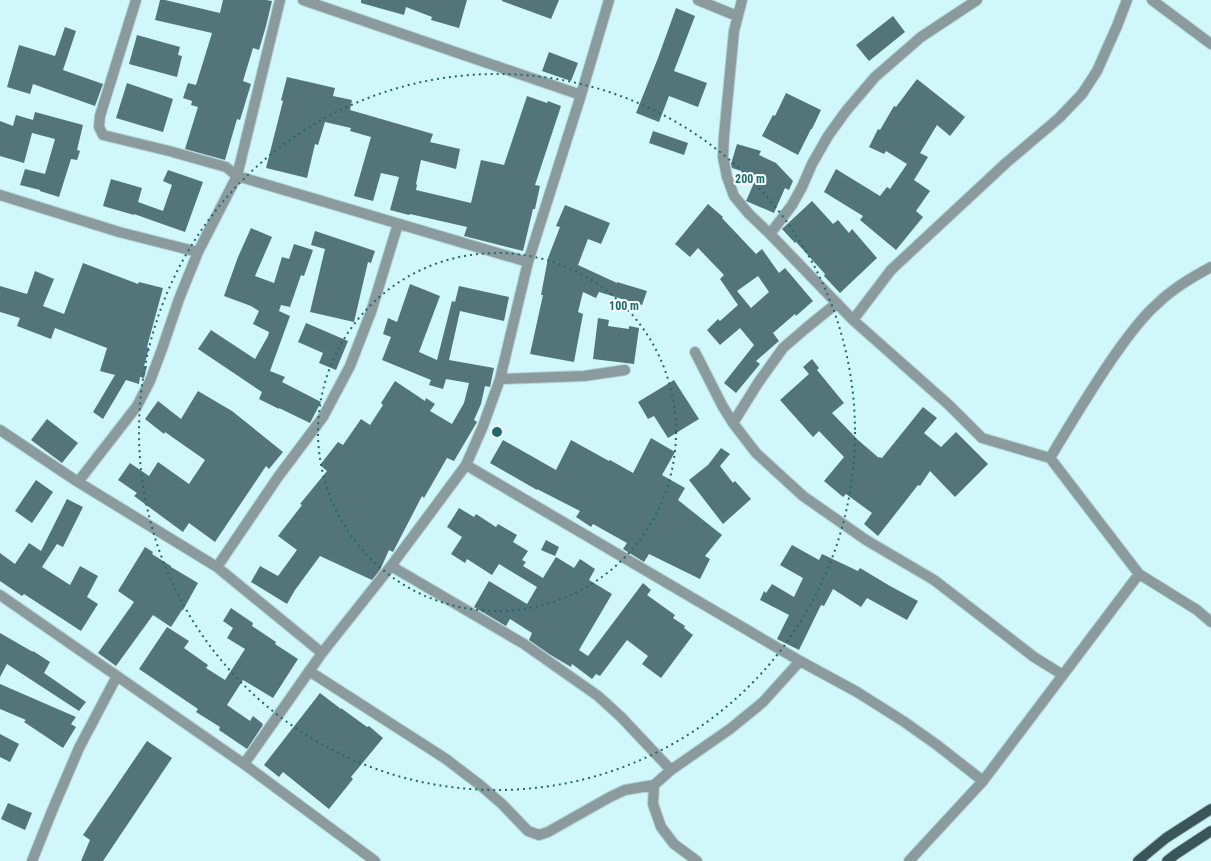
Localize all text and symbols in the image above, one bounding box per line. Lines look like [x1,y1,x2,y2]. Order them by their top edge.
text: 200 m [735,172,765,186]
text: 100 m [609,299,639,313]
centre of rings [490,425,504,439]

